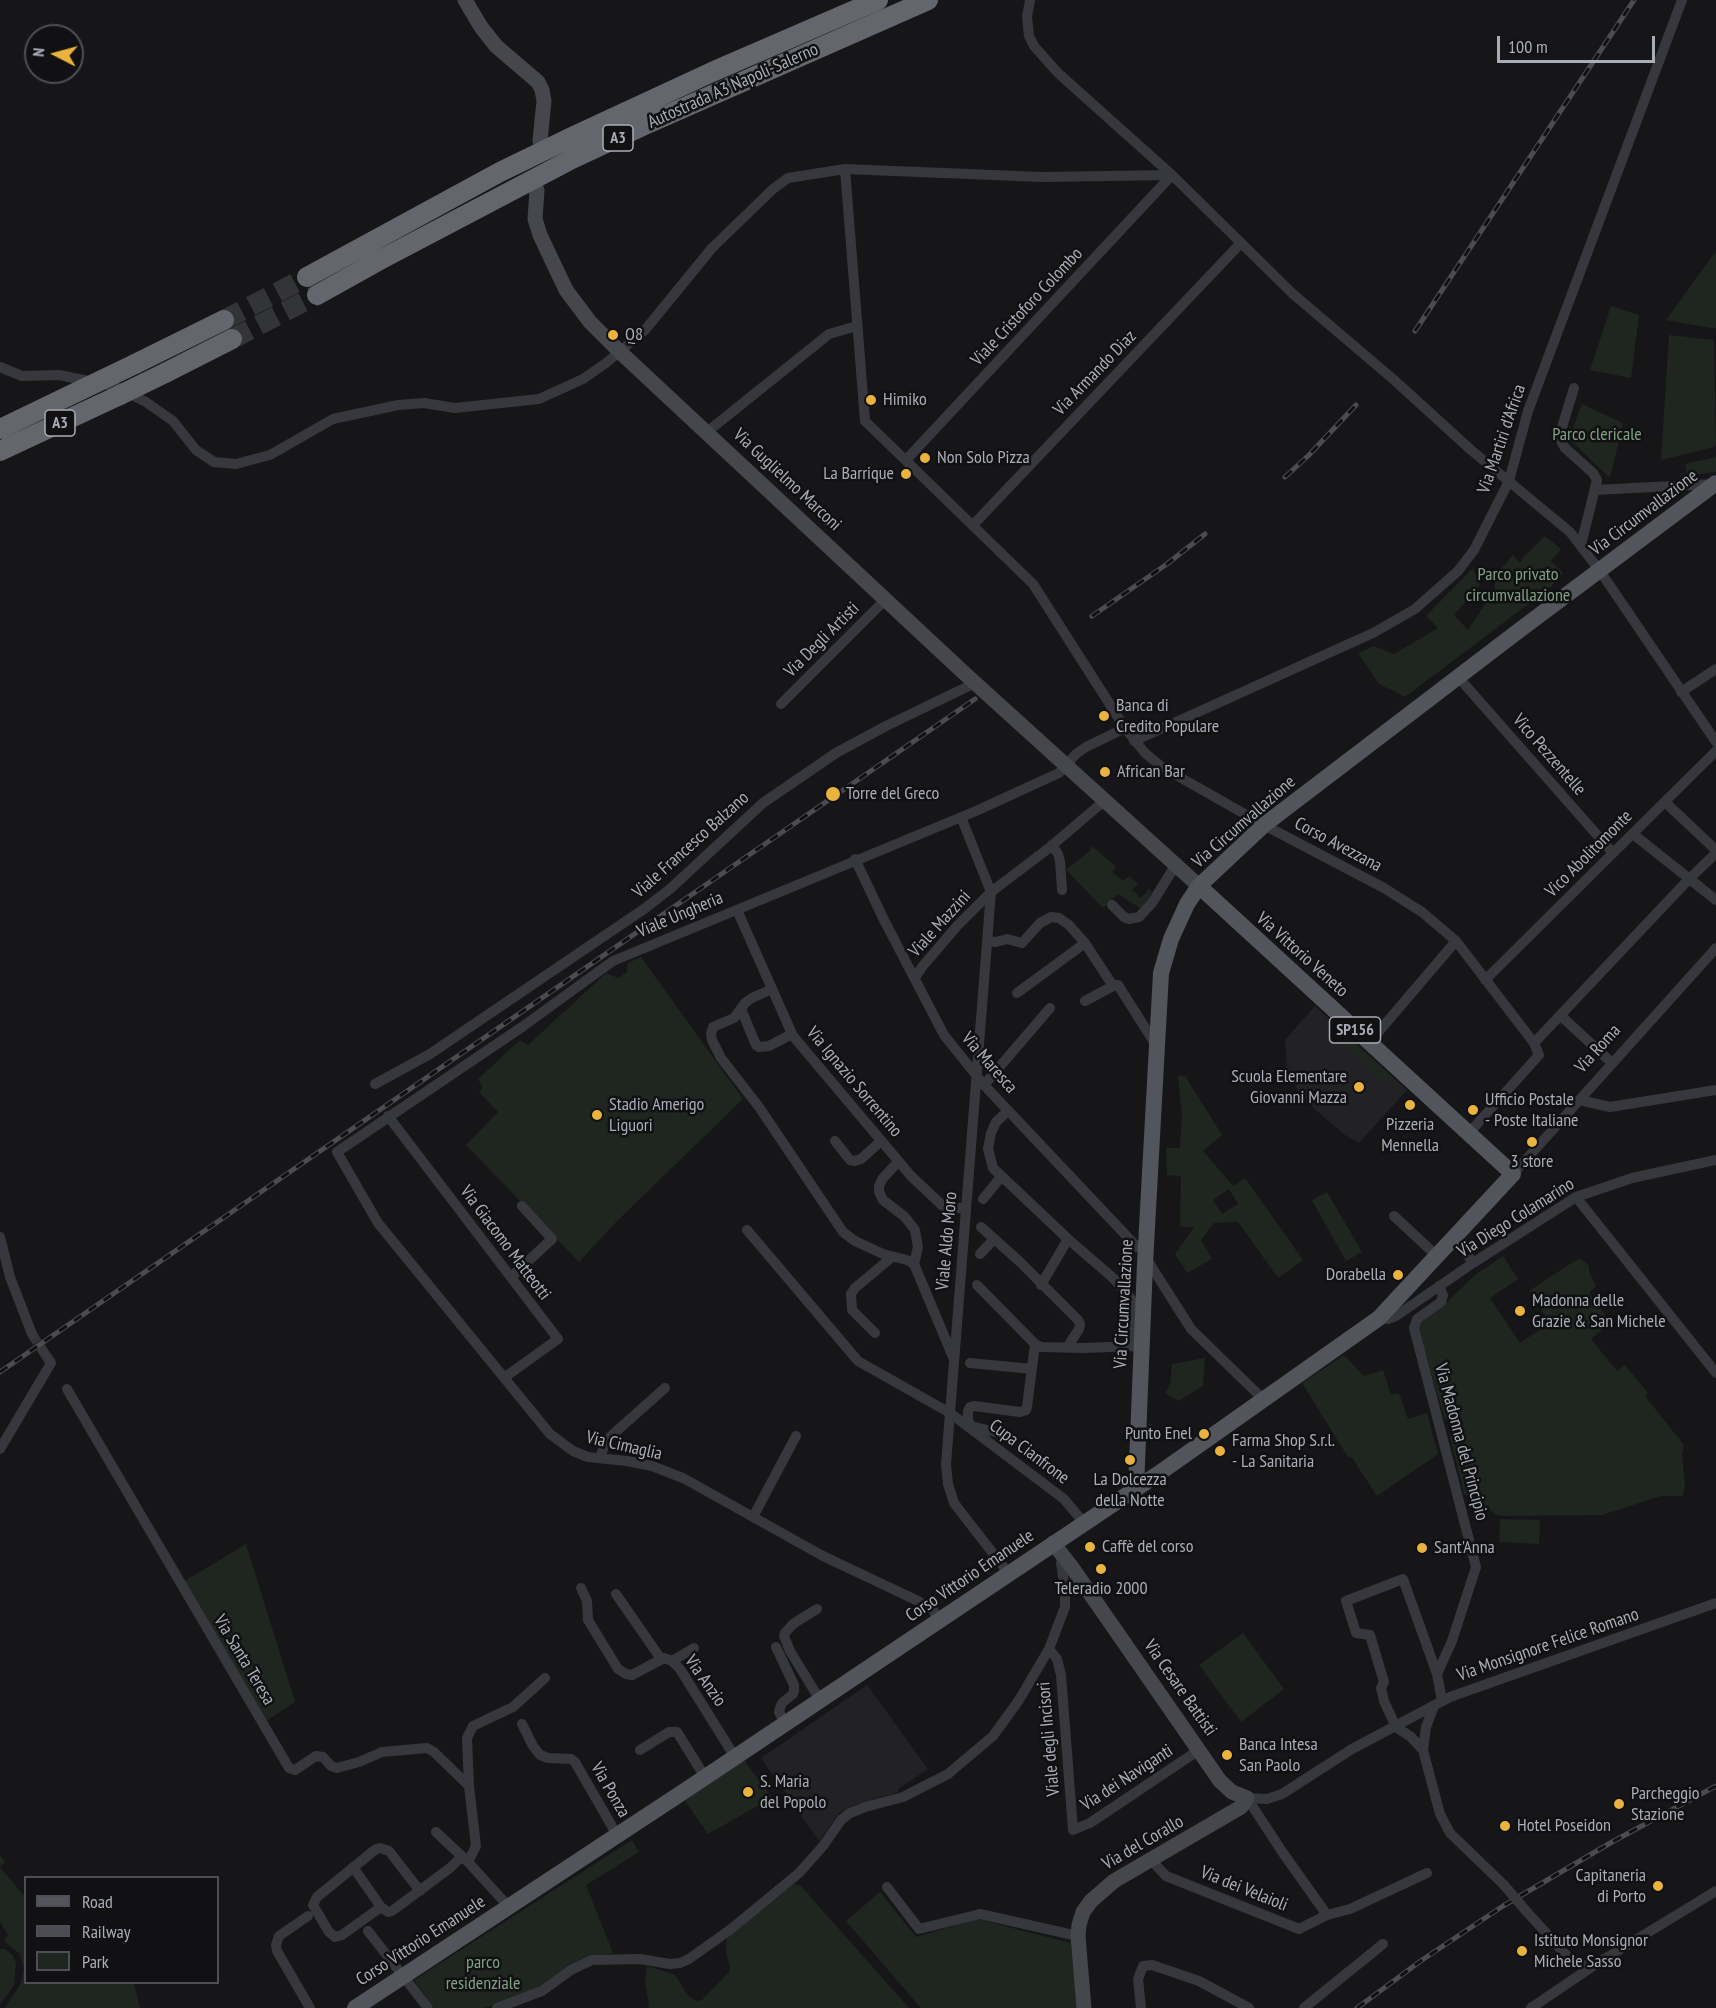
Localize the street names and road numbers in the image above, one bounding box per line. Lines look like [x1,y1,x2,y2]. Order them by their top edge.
street label: Autostrada A3 Napoli-Salerno [644,39,822,133]
road number: A3 [603,125,633,151]
street label: Viale Cristoforo Colombo [967,243,1087,371]
street label: Via Armando Diaz [1049,326,1141,420]
street label: Via Martiri d'Africa [1473,382,1531,496]
road number: A3 [45,410,75,436]
street label: Via Guglielmo Marconi [728,424,846,536]
street label: Via Circumvallazione [1586,465,1702,561]
street label: Via Degli Artisti [780,598,864,682]
street label: Vico Pezzentelle [1508,710,1590,800]
street label: Via Circumvallazione [1188,771,1300,873]
street label: Viale Francesco Balzano [628,787,754,903]
street label: Vico Abolitomonte [1541,806,1637,902]
street label: Corso Avezzana [1291,813,1385,877]
street label: Viale Mazzini [904,886,976,962]
street label: Viale Ungheria [634,887,726,943]
street label: Via Vittorio Veneto [1252,908,1352,1002]
road number: SP156 [1330,1017,1380,1043]
street label: Via Roma [1571,1020,1625,1078]
street label: Via Ignazio Sorrentino [802,1022,906,1142]
street label: Via Maresca [957,1028,1021,1098]
street label: Via Diego Colamarino [1454,1173,1578,1263]
street label: Via Giacomo Matteotti [455,1182,555,1304]
street label: Viale Aldo Moro [932,1191,962,1291]
street label: Via Circumvallazione [1110,1239,1138,1369]
street label: Via Madonna del Principio [1430,1361,1492,1523]
street label: Cupa Cianfrone [985,1415,1073,1489]
street label: Via Cimaglia [584,1427,664,1465]
street label: Corso Vittorio Emanuele [902,1525,1038,1627]
street label: Via Monsignore Felice Romano [1454,1604,1642,1686]
street label: Via Santa Teresa [209,1611,279,1709]
street label: Via Cesare Battisti [1139,1636,1221,1740]
street label: Via Anzio [680,1651,730,1711]
street label: Viale degli Incisori [1033,1681,1065,1797]
street label: Via dei Naviganti [1077,1740,1177,1816]
street label: Via Ponza [586,1759,634,1821]
street label: Via del Corallo [1098,1811,1188,1875]
street label: Via dei Velaioli [1197,1862,1291,1916]
street label: Corso Vittorio Emanuele [352,1891,490,1991]

